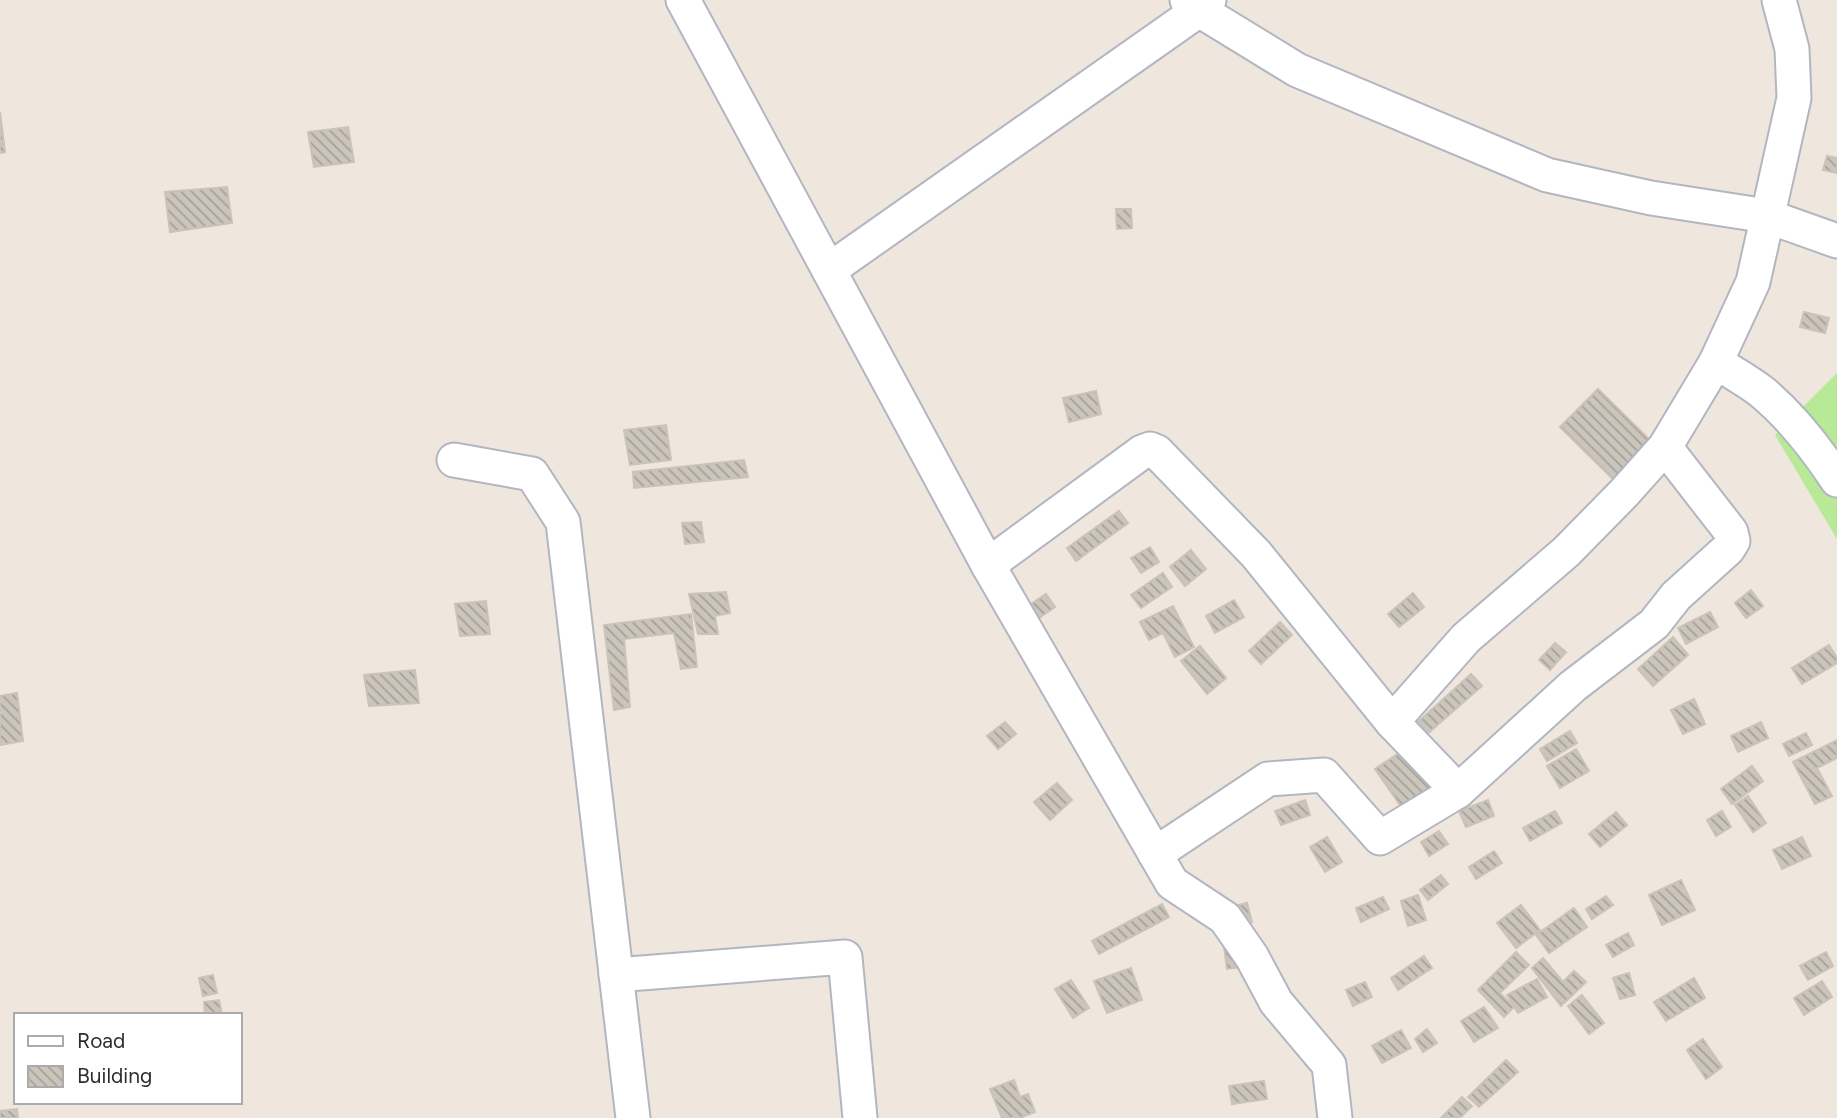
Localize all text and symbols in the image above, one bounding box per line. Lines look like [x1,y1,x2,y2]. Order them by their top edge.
legend [14,1013,242,1104]
text: Road [77,1028,125,1053]
text: Building [77,1063,152,1088]

